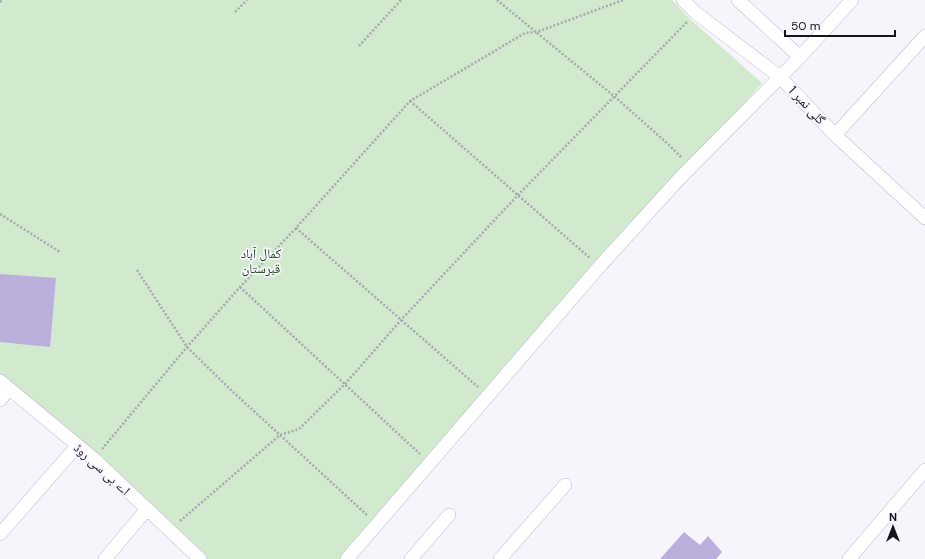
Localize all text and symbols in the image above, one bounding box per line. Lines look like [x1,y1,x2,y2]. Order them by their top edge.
scale bar [785,12,895,38]
text: 50 m [791,18,820,34]
street label: گلی نمبر 1 [785,82,829,128]
park label: کمال آباد قبرستان [241,245,282,277]
street label: اے بی سی روڈ [70,439,134,499]
north arrow [873,507,913,547]
text: N [889,510,897,524]

